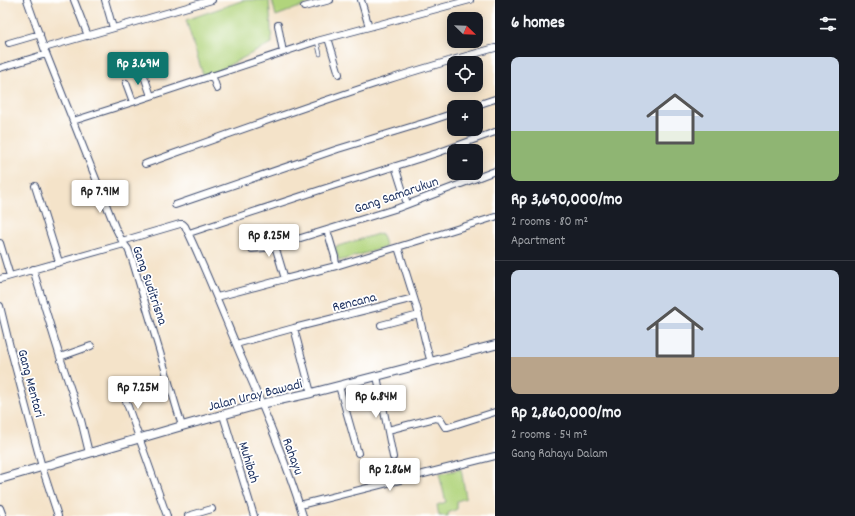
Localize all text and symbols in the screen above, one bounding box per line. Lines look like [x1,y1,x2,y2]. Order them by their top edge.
north arrow [447,12,483,48]
map controls [447,12,483,180]
text: 6 homes [511,12,565,36]
icon: filters [817,13,839,35]
pin: Rp 3.69M [97,52,179,86]
text: Rp 3.69M [116,55,160,74]
button: locate [447,56,483,92]
icon: home [639,83,711,155]
button: + [447,100,483,136]
button: − [447,144,483,180]
street label: Gang Samarukun [352,172,441,220]
pin: Rp 7.91M [59,180,141,214]
text: Rp 7.91M [81,183,119,202]
text: Rp 3,690,000/mo [511,189,622,213]
text: 2 rooms · 80 m² [511,213,588,232]
pin: Rp 8.25M [228,224,310,258]
text: Rp 8.25M [248,227,290,246]
text: Apartment [511,232,565,251]
street label: Gang Suditrisna [126,243,172,328]
street label: Rencana [330,288,379,318]
icon: home [639,296,711,368]
street label: Gang Mentari [11,347,49,420]
street label: Jalan Uray Bawadi [206,374,305,417]
pin: Rp 7.25M [97,376,179,410]
text: Rp 7.25M [117,379,159,398]
pin: Rp 6.84M [335,385,417,419]
text: Rp 6.84M [355,388,397,407]
text: Rp 2,860,000/mo [511,402,621,426]
text: 2 rooms · 54 m² [511,426,587,445]
street label: Rahayu [276,435,308,478]
street label: Muhibah [232,439,264,486]
text: Gang Rahayu Dalam [511,445,608,464]
pin: Rp 2.86M [349,458,431,492]
text: Rp 2.86M [369,461,411,480]

